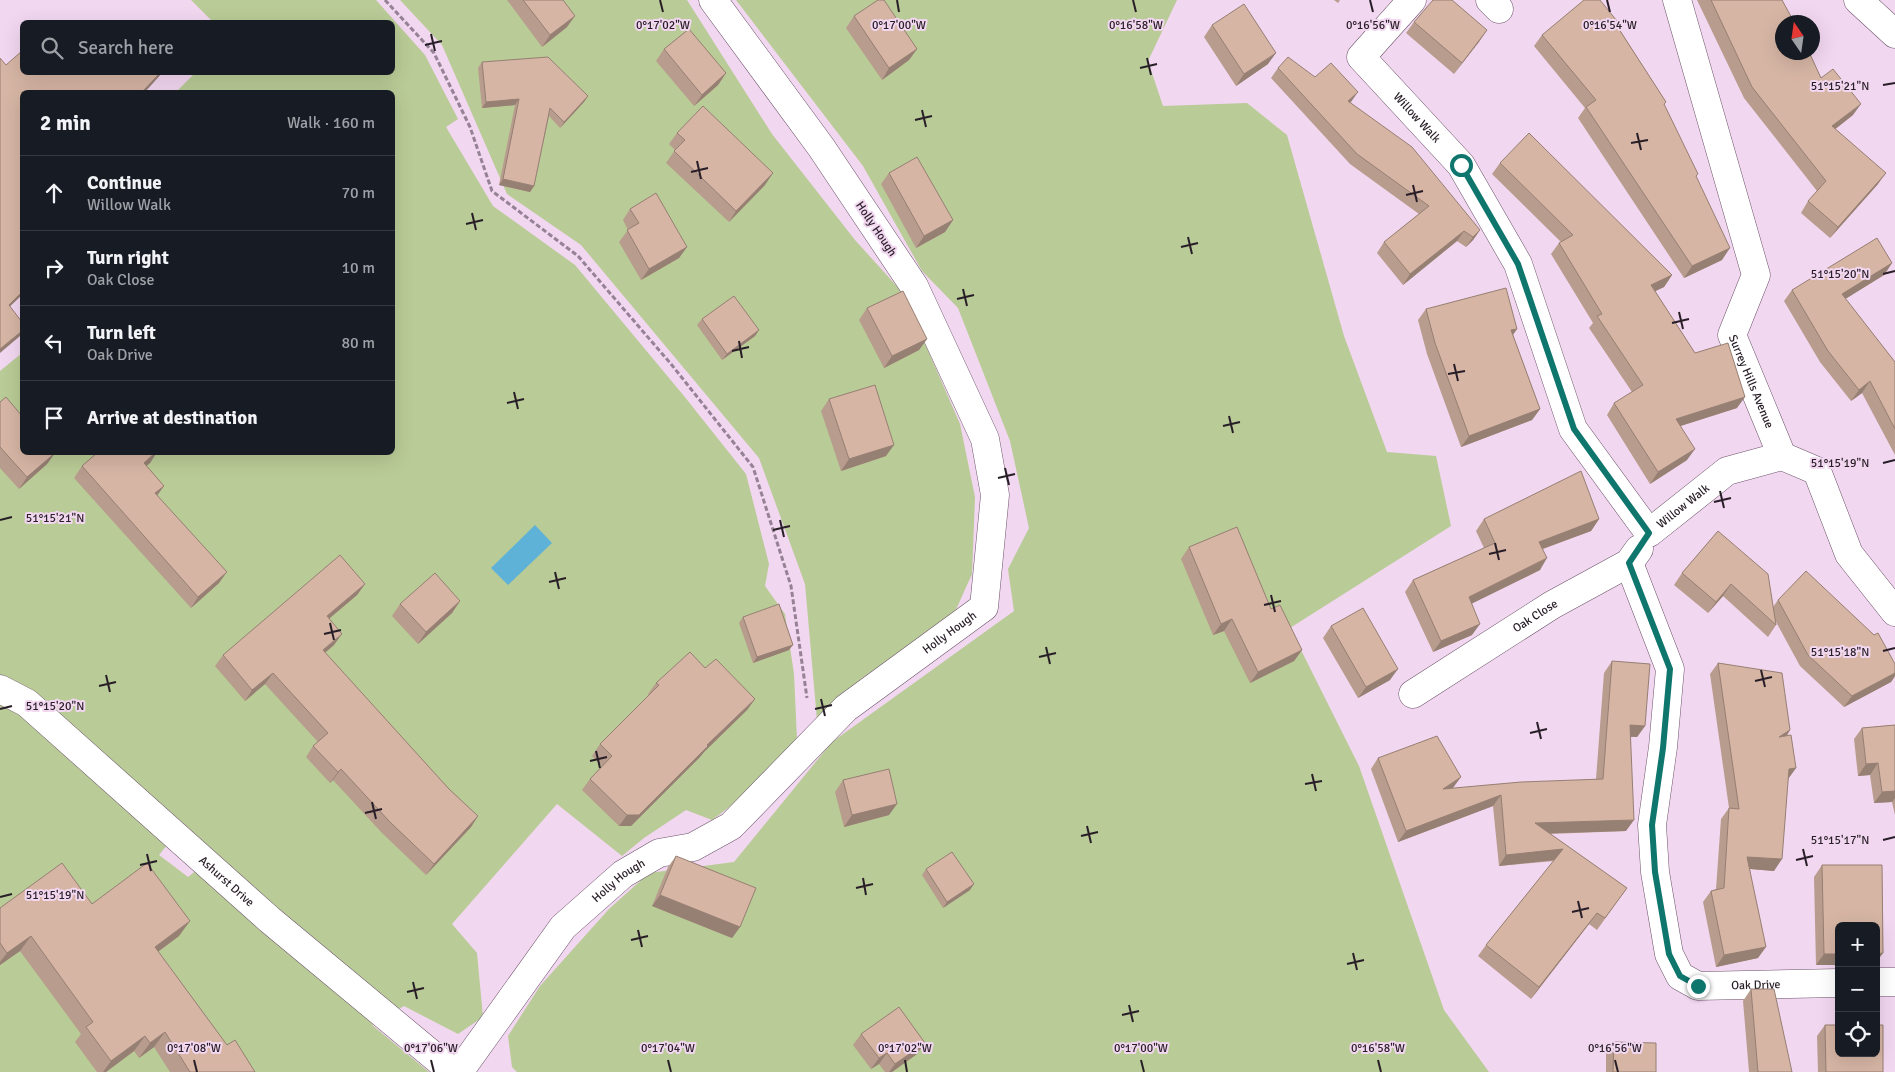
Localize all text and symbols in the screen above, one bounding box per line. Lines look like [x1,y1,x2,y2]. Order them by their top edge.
north arrow [1775,15,1820,60]
text: 0°17'02"W [636,18,690,33]
text: 0°17'00"W [872,18,926,33]
text: 0°16'58"W [1109,18,1163,33]
text: 0°16'56"W [1346,18,1400,33]
text: 0°16'54"W [1583,18,1637,33]
search box [20,20,395,75]
icon: search [38,34,66,62]
text: Search here [78,36,174,60]
text: 51°15'21"N [1811,79,1869,94]
street label: Willow Walk [1390,89,1444,146]
text: 2 min [40,110,91,136]
text: Walk · 160 m [287,113,375,133]
route start [1450,154,1473,177]
text: Continue [87,171,162,195]
icon: ahead [40,179,68,207]
text: 70 m [341,183,375,203]
text: Willow Walk [87,195,171,215]
street label: Holly Hough [852,199,900,259]
text: Turn right [87,246,169,270]
icon: right [40,254,68,282]
text: 10 m [341,258,375,278]
text: 51°15'20"N [1811,267,1869,282]
text: Oak Close [87,270,155,290]
text: Turn left [87,321,156,345]
icon: left [40,329,68,357]
street label: Surrey Hills Avenue [1725,332,1777,430]
text: 80 m [341,333,375,353]
text: Oak Drive [87,345,153,365]
icon: arrive [40,404,68,432]
text: Arrive at destination [87,406,258,430]
text: 51°15'19"N [1811,456,1869,471]
street label: Willow Walk [1654,481,1712,532]
text: 51°15'21"N [26,511,84,526]
street label: Oak Close [1510,596,1560,636]
street label: Holly Hough [919,608,979,657]
text: 51°15'18"N [1811,645,1869,660]
text: 51°15'20"N [26,699,84,714]
text: 51°15'17"N [1811,833,1869,848]
street label: Ashurst Drive [196,853,257,910]
street label: Holly Hough [589,855,648,906]
text: 51°15'19"N [26,888,84,903]
map controls [1835,922,1880,1057]
button: + [1835,922,1880,967]
button: − [1835,967,1880,1012]
route end [1687,975,1710,998]
street label: Oak Drive [1731,977,1781,993]
button: locate [1835,1012,1880,1057]
text: 0°17'08"W [167,1041,221,1056]
text: 0°17'06"W [404,1041,458,1056]
text: 0°17'04"W [641,1041,695,1056]
text: 0°17'02"W [878,1041,932,1056]
text: 0°17'00"W [1114,1041,1168,1056]
text: 0°16'58"W [1351,1041,1405,1056]
text: 0°16'56"W [1588,1041,1642,1056]

